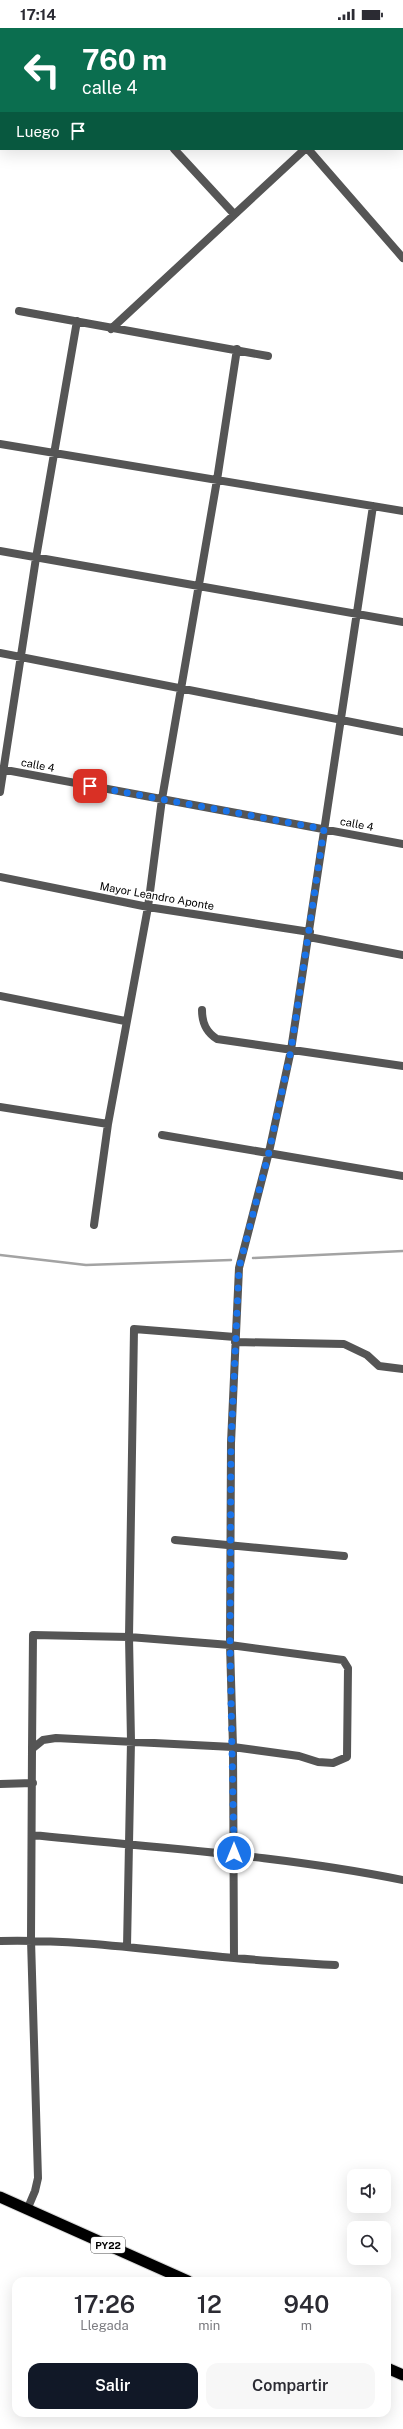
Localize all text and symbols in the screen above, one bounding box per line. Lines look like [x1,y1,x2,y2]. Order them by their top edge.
text: 17:14 [20,6,56,23]
text: 760 m [82,43,167,76]
icon: left [16,44,68,96]
text: calle 4 [82,77,138,98]
icon: arrive [67,120,89,142]
text: Luego [16,123,59,140]
street label: calle 4 [20,756,56,774]
pin [73,769,107,803]
icon: arrive [79,775,101,797]
street label: calle 4 [339,815,375,833]
street label: Mayor Leandro Aponte [99,880,215,912]
position arrow [213,1832,255,1874]
map controls [347,2169,391,2265]
button: sound [347,2169,391,2213]
button: search [347,2221,391,2265]
road number: PY22 [91,2237,125,2253]
text: 17:26 [74,2290,135,2318]
text: 12 [197,2290,222,2318]
text: 940 [283,2290,329,2318]
text: Llegada [80,2318,129,2333]
text: min [198,2318,220,2333]
text: m [301,2318,312,2333]
button: Salir [28,2363,198,2409]
button: Compartir [206,2363,375,2409]

